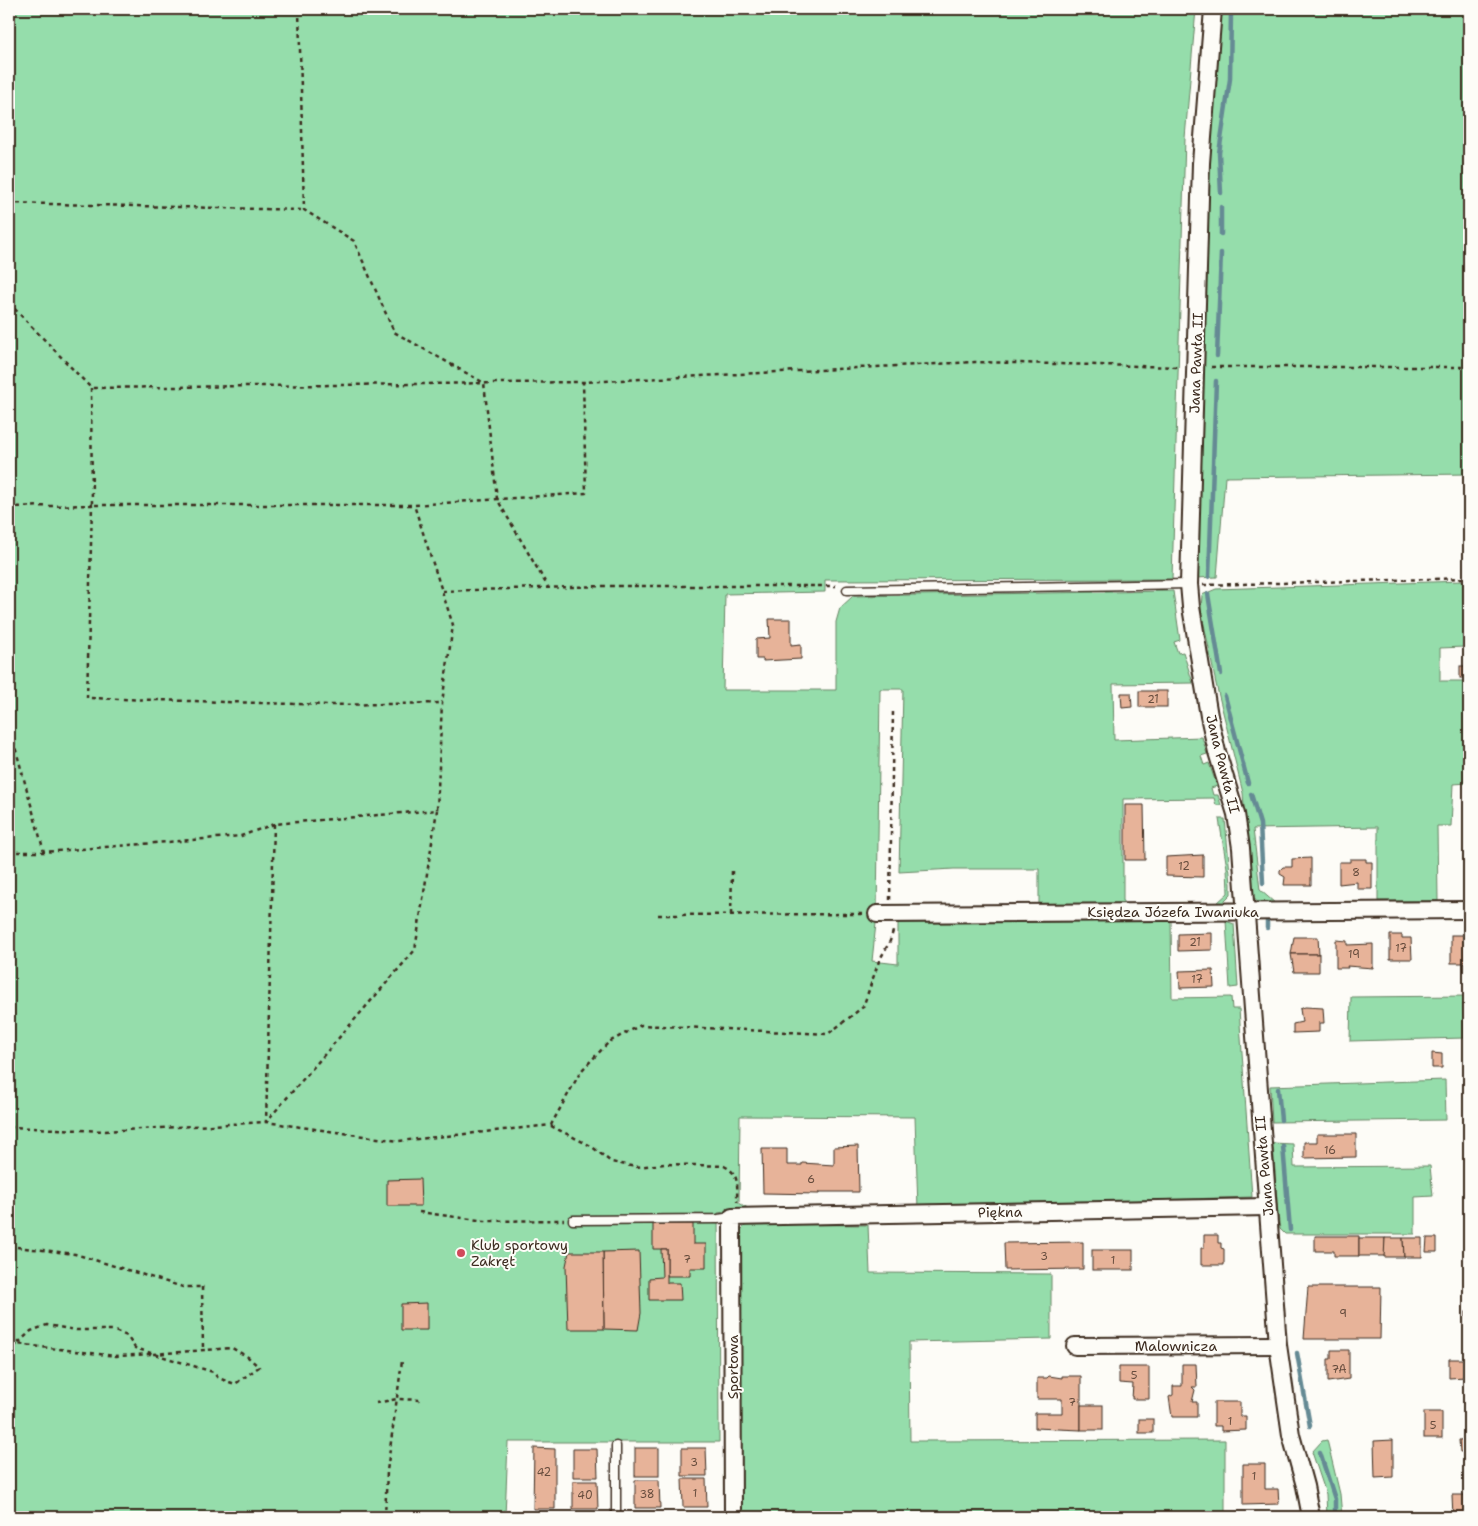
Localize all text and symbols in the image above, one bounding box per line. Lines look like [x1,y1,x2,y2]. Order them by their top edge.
street label: Jana Pawła II [1185,312,1207,414]
house number: 21 [1147,692,1159,707]
street label: Jana Pawła II [1202,713,1244,815]
house number: 12 [1178,859,1190,874]
house number: 8 [1352,865,1360,880]
street label: Księdza Józefa Iwaniuka [1087,903,1259,921]
house number: 21 [1189,935,1201,950]
house number: 17 [1395,941,1407,956]
house number: 19 [1348,947,1360,962]
house number: 17 [1191,972,1203,987]
street label: Jana Pawła II [1251,1115,1277,1217]
house number: 16 [1324,1143,1336,1158]
house number: 6 [807,1172,815,1187]
street label: Piękna [978,1203,1023,1221]
place label: Klub sportowy Zakręt [471,1236,568,1270]
marker: Klub sportowy Zakręt [455,1247,467,1259]
house number: 3 [1040,1249,1048,1264]
house number: 7 [683,1252,691,1267]
house number: 1 [1111,1253,1115,1268]
house number: 9 [1339,1306,1347,1321]
street label: Sportowa [724,1334,742,1399]
street label: Malownicza [1135,1337,1217,1355]
house number: 7A [1331,1362,1347,1377]
house number: 5 [1131,1368,1138,1383]
house number: 7 [1068,1395,1076,1410]
house number: 1 [1228,1414,1232,1429]
house number: 5 [1430,1418,1437,1433]
house number: 3 [690,1455,698,1470]
house number: 42 [537,1465,551,1480]
house number: 1 [1252,1469,1256,1484]
house number: 1 [693,1486,697,1501]
house number: 38 [639,1487,655,1502]
house number: 40 [577,1488,593,1503]

